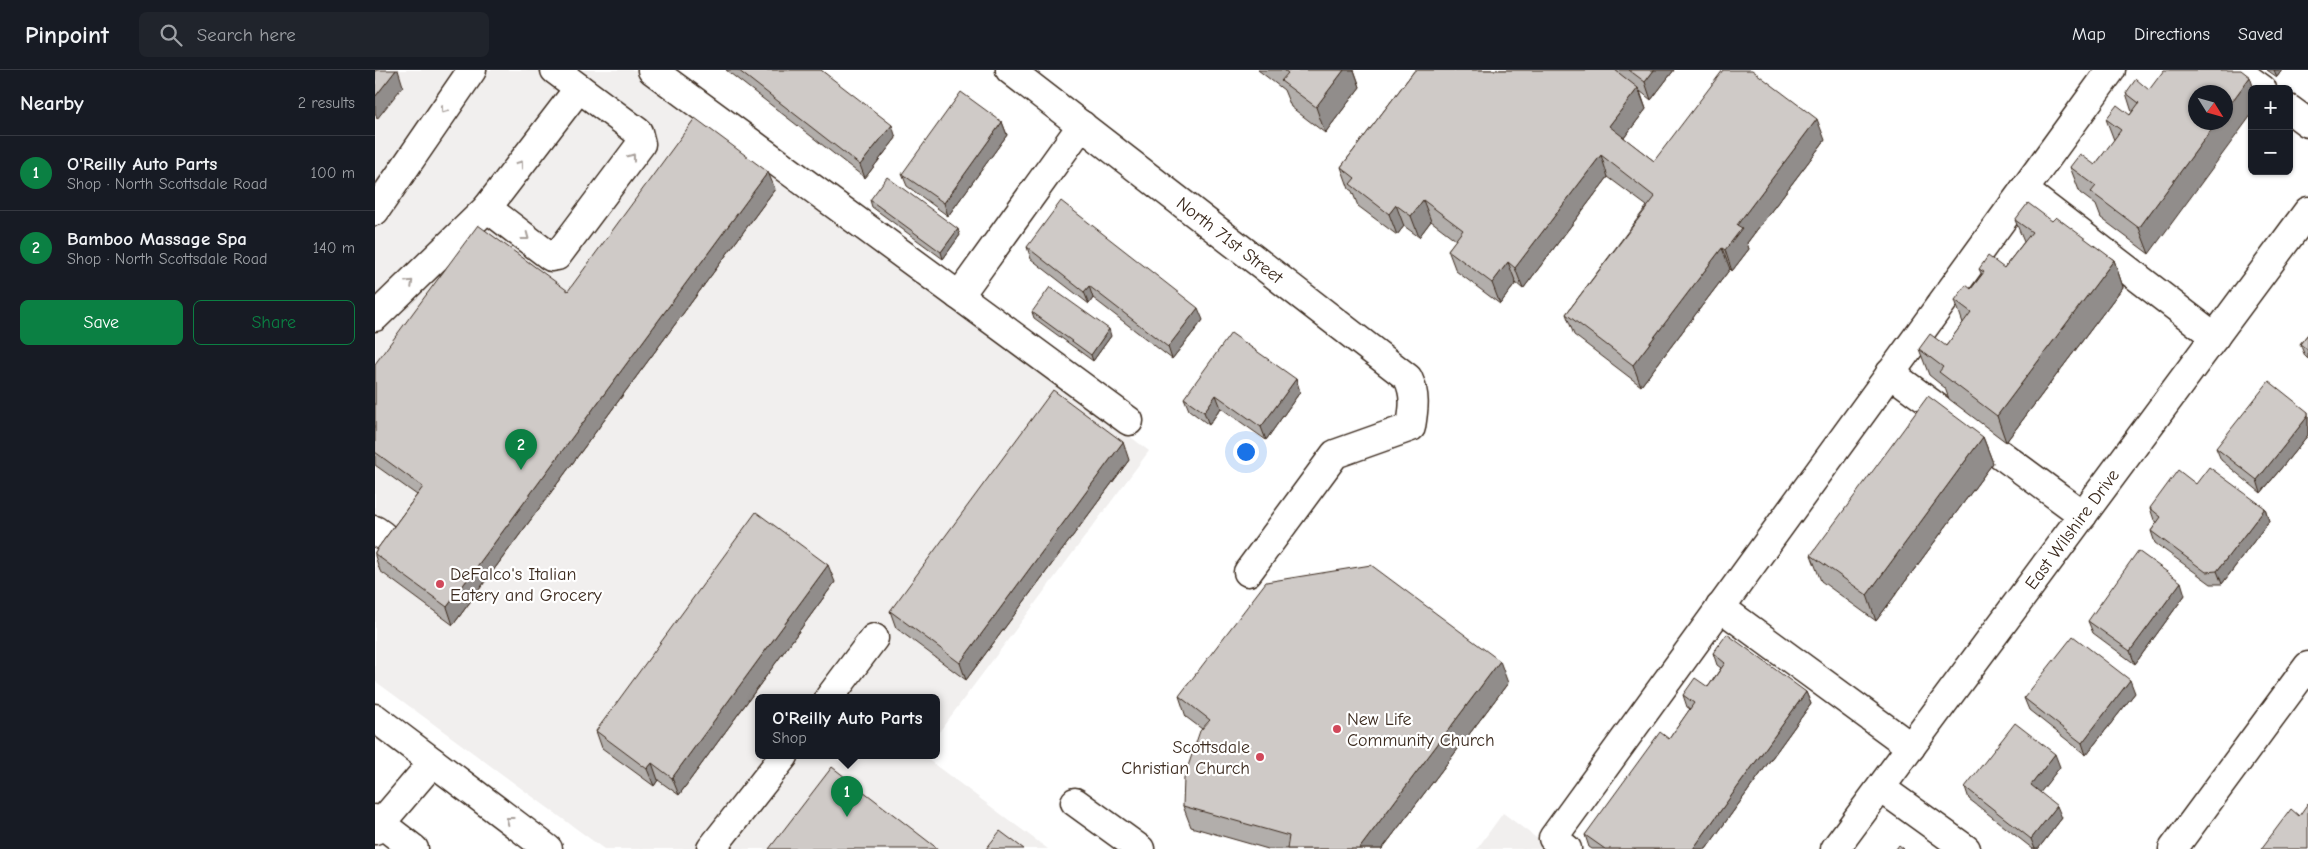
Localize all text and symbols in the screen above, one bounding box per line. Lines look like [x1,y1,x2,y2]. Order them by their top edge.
search box [139,12,489,57]
text: Pinpoint [25,21,109,49]
icon: search [157,21,185,49]
text: Search here [197,24,296,46]
text: Map [2072,24,2106,45]
text: Directions [2134,24,2210,45]
text: Saved [2238,24,2283,45]
north arrow [2188,85,2233,130]
map controls [2248,85,2293,175]
button: + [2248,85,2293,130]
text: Nearby [20,91,84,115]
text: 2 results [298,94,355,112]
one-way arrow [441,104,450,114]
button: − [2248,130,2293,175]
text: O'Reilly Auto Parts [67,153,217,175]
one-way arrow [626,154,634,163]
one-way arrow [515,161,523,170]
text: 1 [33,164,39,182]
text: 100 m [311,164,355,182]
text: Shop · North Scottsdale Road [67,175,267,193]
street label: North 71st Street [1172,193,1288,289]
text: Bamboo Massage Spa [67,228,247,250]
one-way arrow [520,232,529,240]
text: 2 [32,239,40,257]
text: 140 m [313,239,355,257]
text: Shop · North Scottsdale Road [67,250,267,268]
one-way arrow [404,280,413,289]
button: Save [20,300,183,345]
button: Share [193,300,355,345]
pin: 2 [505,429,537,470]
your location [1233,439,1259,465]
street label: East Wilshire Drive [2021,465,2124,594]
place label: DeFalco's Italian Eatery and Grocery [450,564,603,606]
marker: DeFalco's Italian Eatery and Grocery [434,578,446,590]
popup [755,694,940,759]
text: O'Reilly Auto Parts [772,707,923,729]
place label: New Life Community Church [1347,709,1495,751]
marker: New Life Community Church [1331,723,1343,735]
text: Shop [772,729,807,747]
place label: Scottsdale Christian Church [1121,737,1250,779]
marker: Scottsdale Christian Church [1254,751,1266,763]
pin: 1 [831,776,863,817]
one-way arrow [506,817,515,825]

